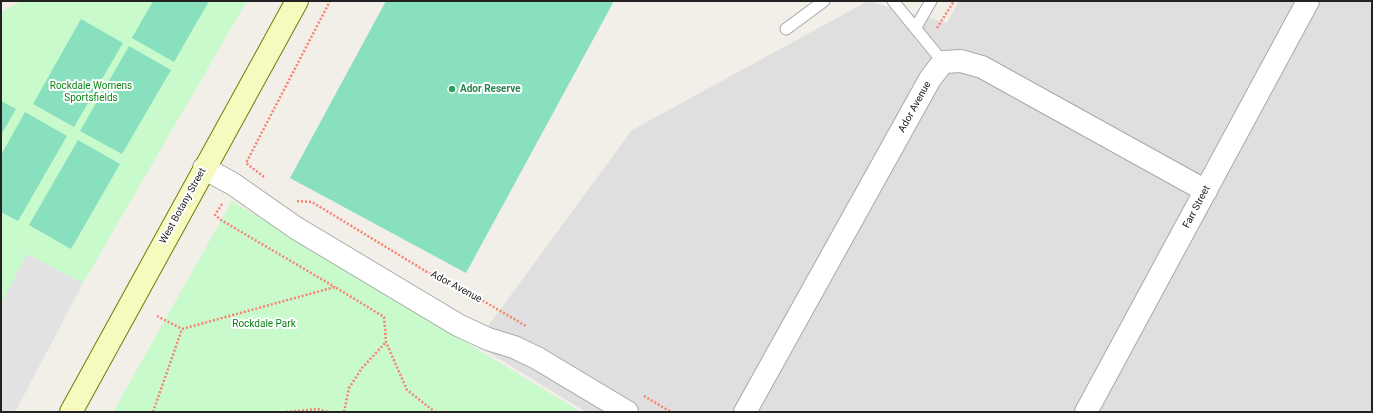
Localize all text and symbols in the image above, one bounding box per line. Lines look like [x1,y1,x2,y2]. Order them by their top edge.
street label: Ador Avenue [896,79,934,135]
park label: Rockdale Womens Sportsfields [50,80,132,104]
place label: Ador Reserve [460,83,521,95]
marker: Ador Reserve [447,84,457,94]
street label: West Botany Street [157,166,209,246]
street label: Farr Street [1181,184,1213,230]
street label: Ador Avenue [428,268,484,306]
park label: Rockdale Park [232,318,296,330]

